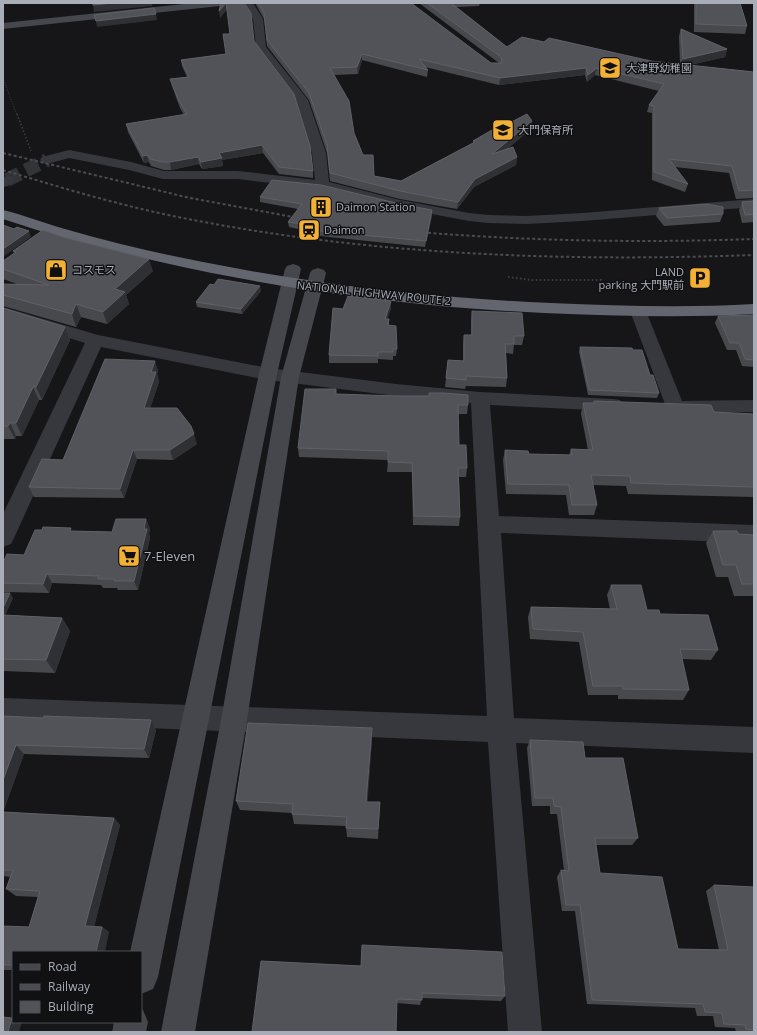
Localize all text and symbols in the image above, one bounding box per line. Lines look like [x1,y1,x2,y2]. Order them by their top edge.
school or university icon: 大津野幼稚園 [597,55,623,81]
place label: 大津野幼稚園 [626,60,692,75]
school or university icon: 大門保育所 [490,117,516,143]
place label: 大門保育所 [518,122,574,137]
building icon: Daimon Station [308,194,334,220]
place label: Daimon Station [336,199,415,214]
station icon: Daimon [296,217,322,243]
place label: Daimon [324,222,364,237]
shop icon: コスモス [43,257,69,283]
place label: コスモス [72,262,116,277]
place label: LAND parking 大門駅前 [599,264,684,292]
parking icon: LAND parking 大門駅前 [687,265,713,291]
street label: NATIONAL HIGHWAY ROUTE 2 [296,277,452,308]
supermarket icon: 7-Eleven [116,543,142,569]
place label: 7-Eleven [144,547,195,565]
legend [12,951,142,1023]
text: Road [48,958,77,975]
text: Railway [48,978,91,995]
text: Building [48,998,94,1015]

